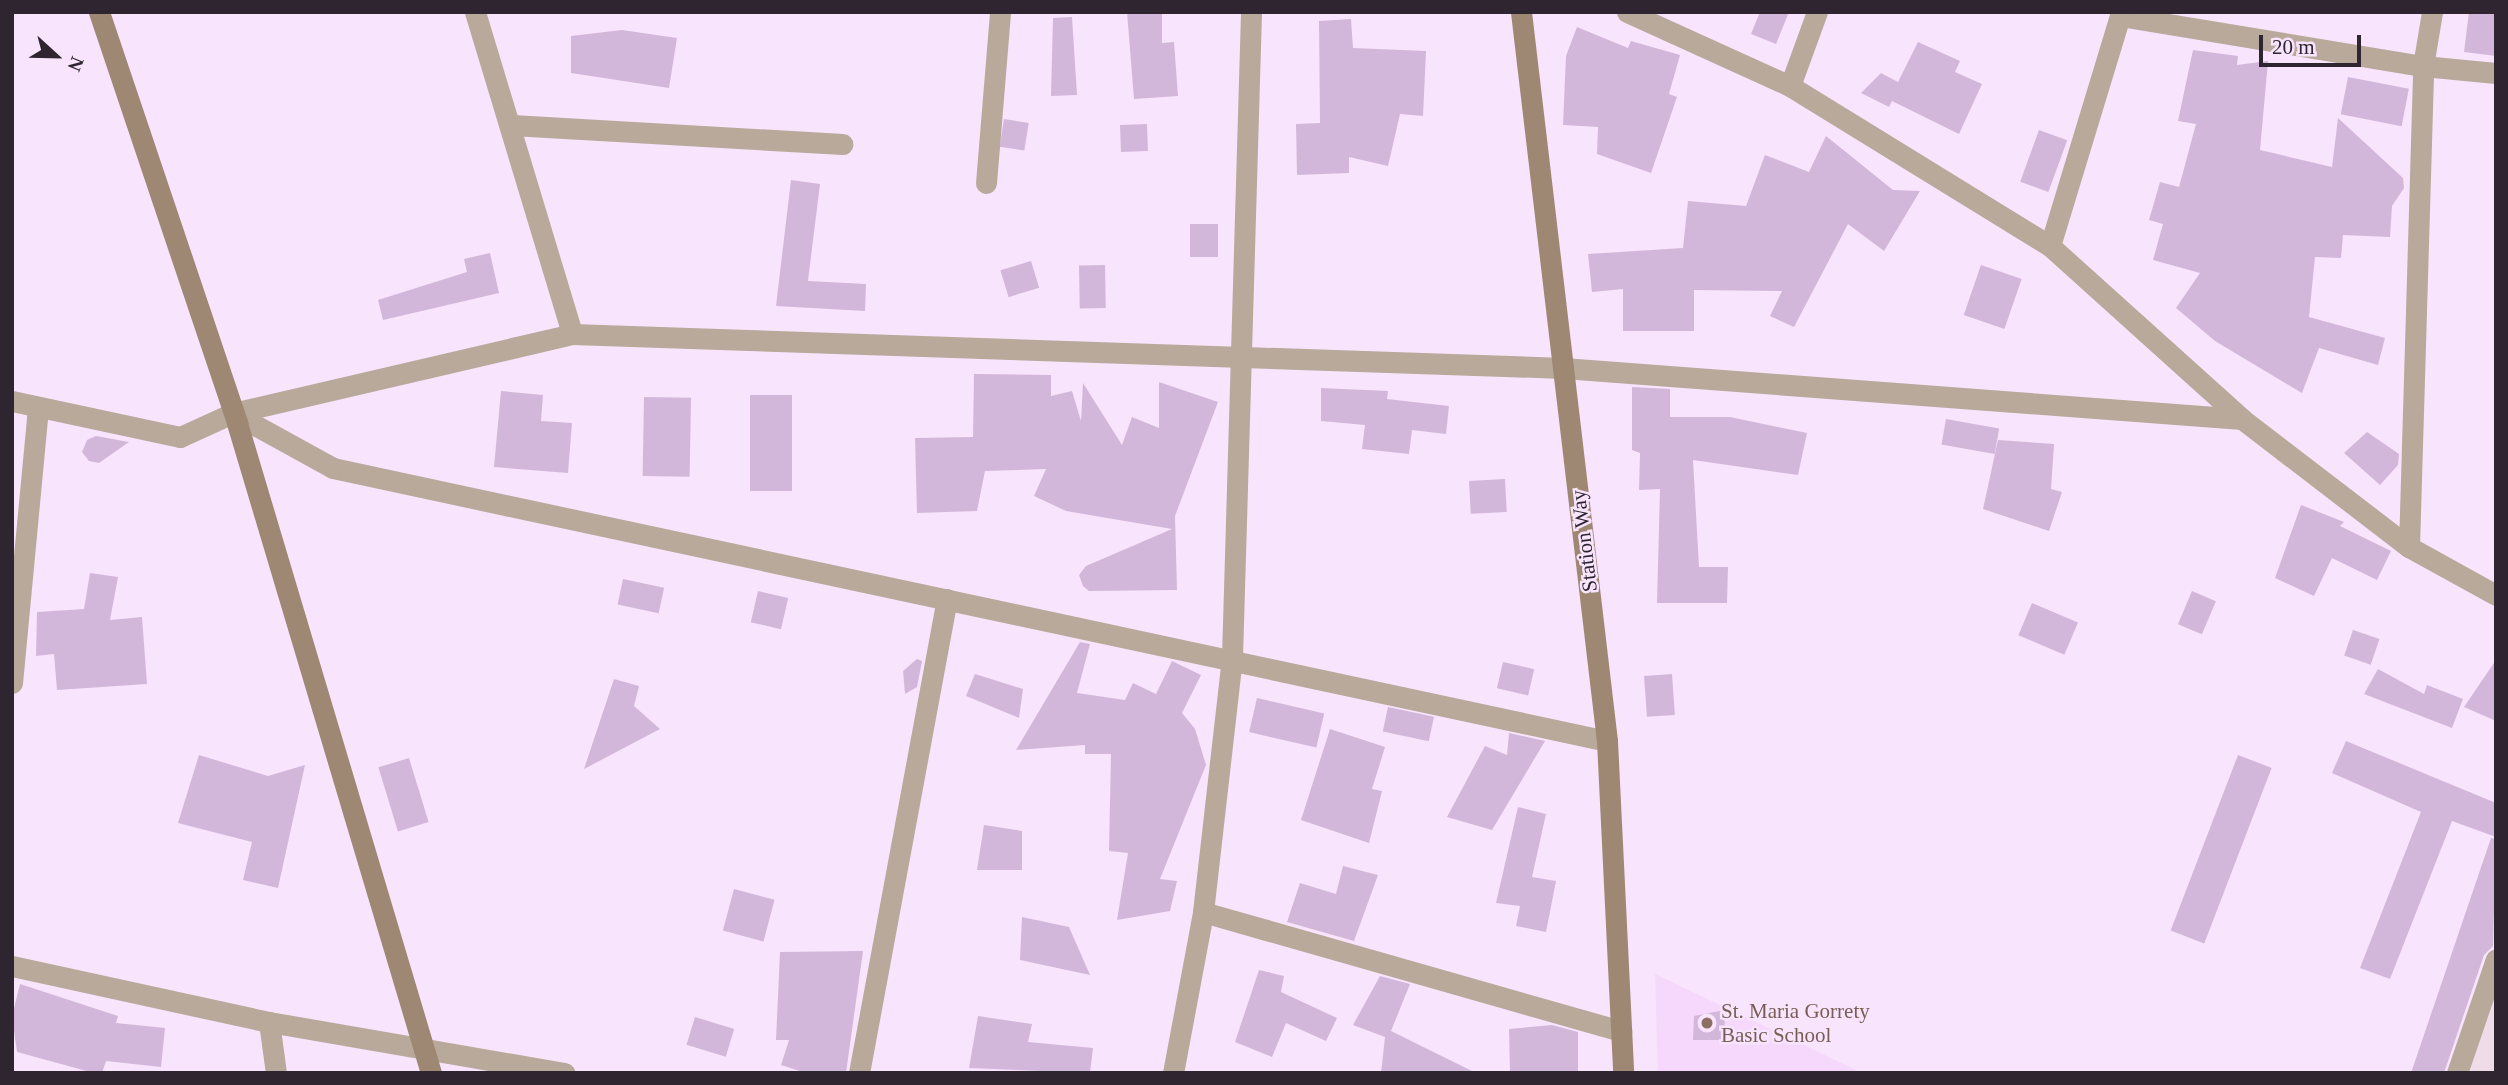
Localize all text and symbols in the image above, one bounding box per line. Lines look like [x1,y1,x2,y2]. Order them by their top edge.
north arrow [21,21,91,91]
scale bar [2263,21,2364,65]
text: 20 m [2272,35,2315,59]
text: N [64,54,88,74]
street label: Station Way [1565,488,1603,594]
place label: St. Maria Gorrety Basic School [1721,998,1870,1048]
marker: St. Maria Gorrety Basic School [1699,1015,1715,1031]

